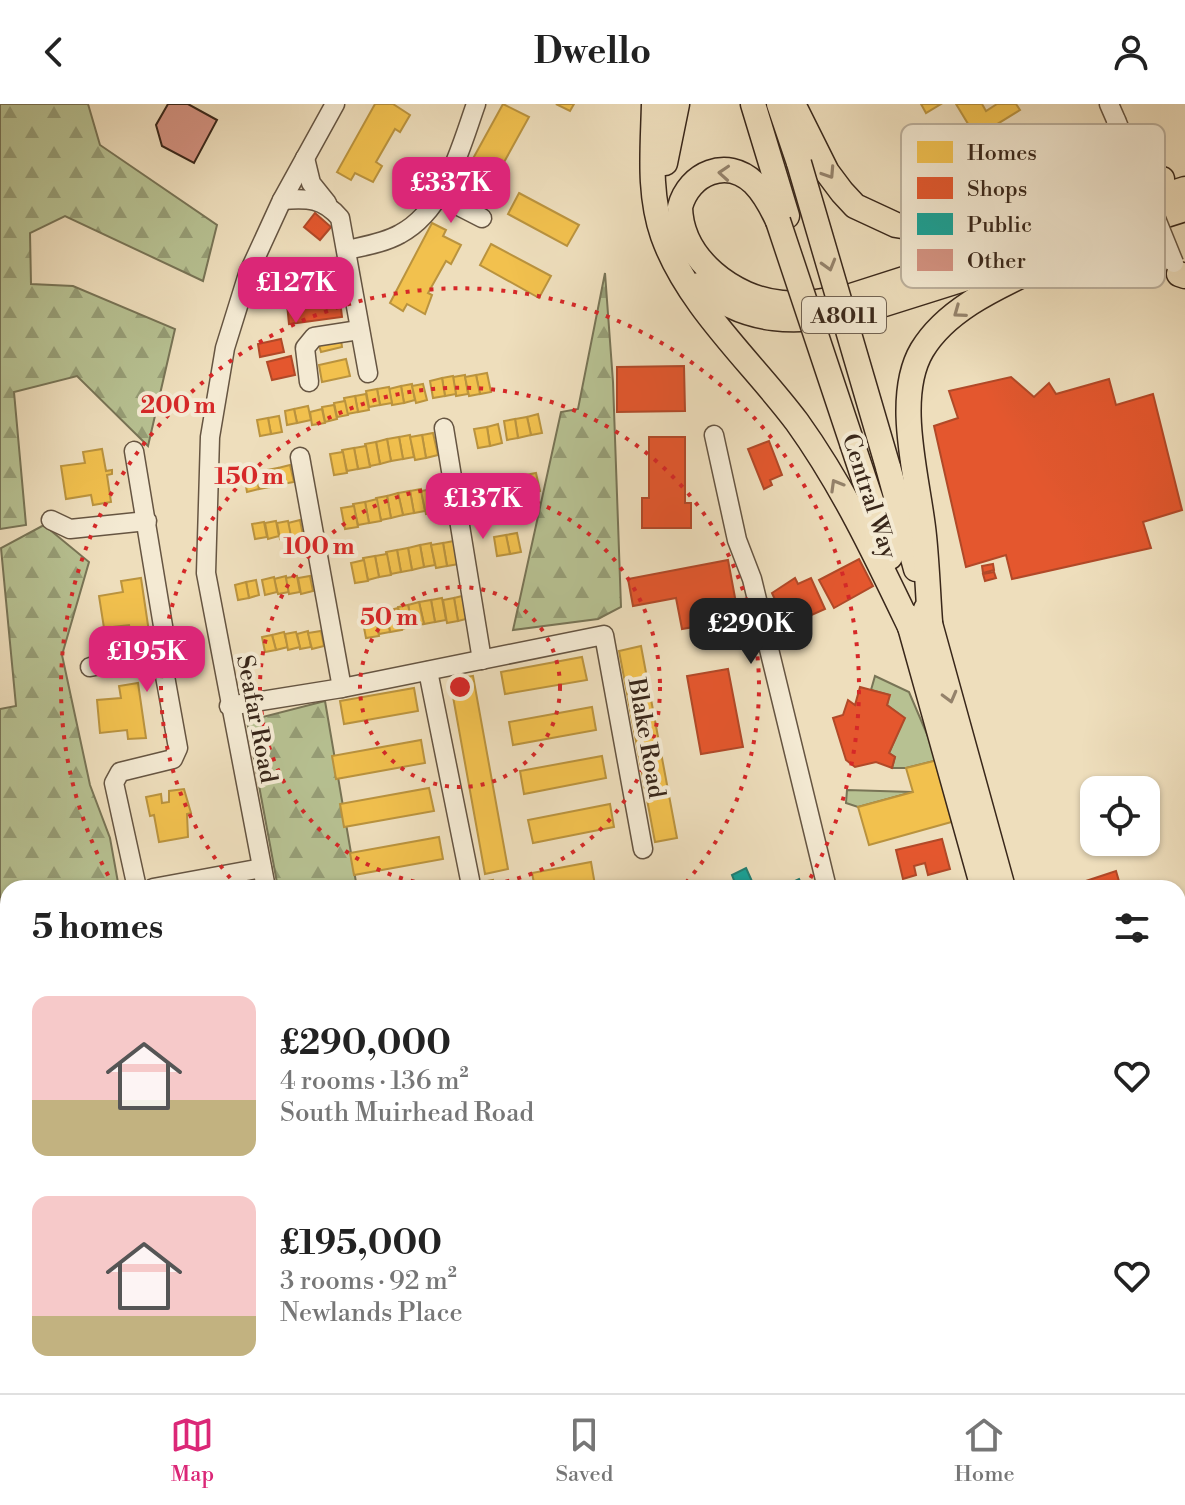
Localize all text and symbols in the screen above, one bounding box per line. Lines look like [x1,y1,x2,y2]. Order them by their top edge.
icon: back [32,30,76,74]
text: Dwello [534,30,651,75]
icon: person [1109,30,1153,74]
legend [901,124,1165,288]
text: Homes [967,140,1037,167]
pin: £337K [395,157,507,225]
one-way arrow [820,164,835,179]
one-way arrow [718,165,731,182]
text: £337K [410,167,492,199]
text: Shops [967,176,1027,203]
text: Public [967,212,1032,239]
text: Other [967,248,1026,275]
pin: £127K [240,257,352,325]
one-way arrow [820,257,836,271]
text: £127K [256,267,336,299]
road number: A8011 [802,297,886,333]
one-way arrow [953,302,968,317]
text: 200 m [140,391,216,421]
street label: Central Way [835,430,903,563]
text: 150 m [214,462,284,492]
pin: £137K [427,473,539,541]
one-way arrow [830,479,846,494]
text: £137K [444,483,522,515]
text: 100 m [283,532,355,562]
pin: £290K [695,598,807,666]
text: 50 m [360,603,418,633]
text: £290K [707,608,795,640]
pin: £195K [91,626,203,694]
text: £195K [107,636,187,668]
street label: Seafar Road [229,653,283,786]
centre of rings [446,673,474,701]
street label: Blake Road [621,675,671,801]
one-way arrow [940,690,957,704]
map controls [1080,776,1160,856]
button: locate [1080,776,1160,856]
icon: filters [1110,906,1154,950]
text: 5 homes [32,907,163,949]
text: £290,000 [280,1023,451,1065]
icon: home [96,1028,192,1124]
icon: heart [1110,1054,1154,1098]
text: 4 rooms · 136 m² [280,1065,469,1097]
text: South Muirhead Road [280,1097,534,1129]
text: £195,000 [280,1223,442,1265]
icon: home [96,1228,192,1324]
icon: heart [1110,1254,1154,1298]
text: 3 rooms · 92 m² [280,1265,457,1297]
text: Newlands Place [280,1297,463,1329]
tab: Map [170,1413,214,1488]
tab: Saved [555,1413,613,1488]
tab: Home [954,1413,1015,1488]

